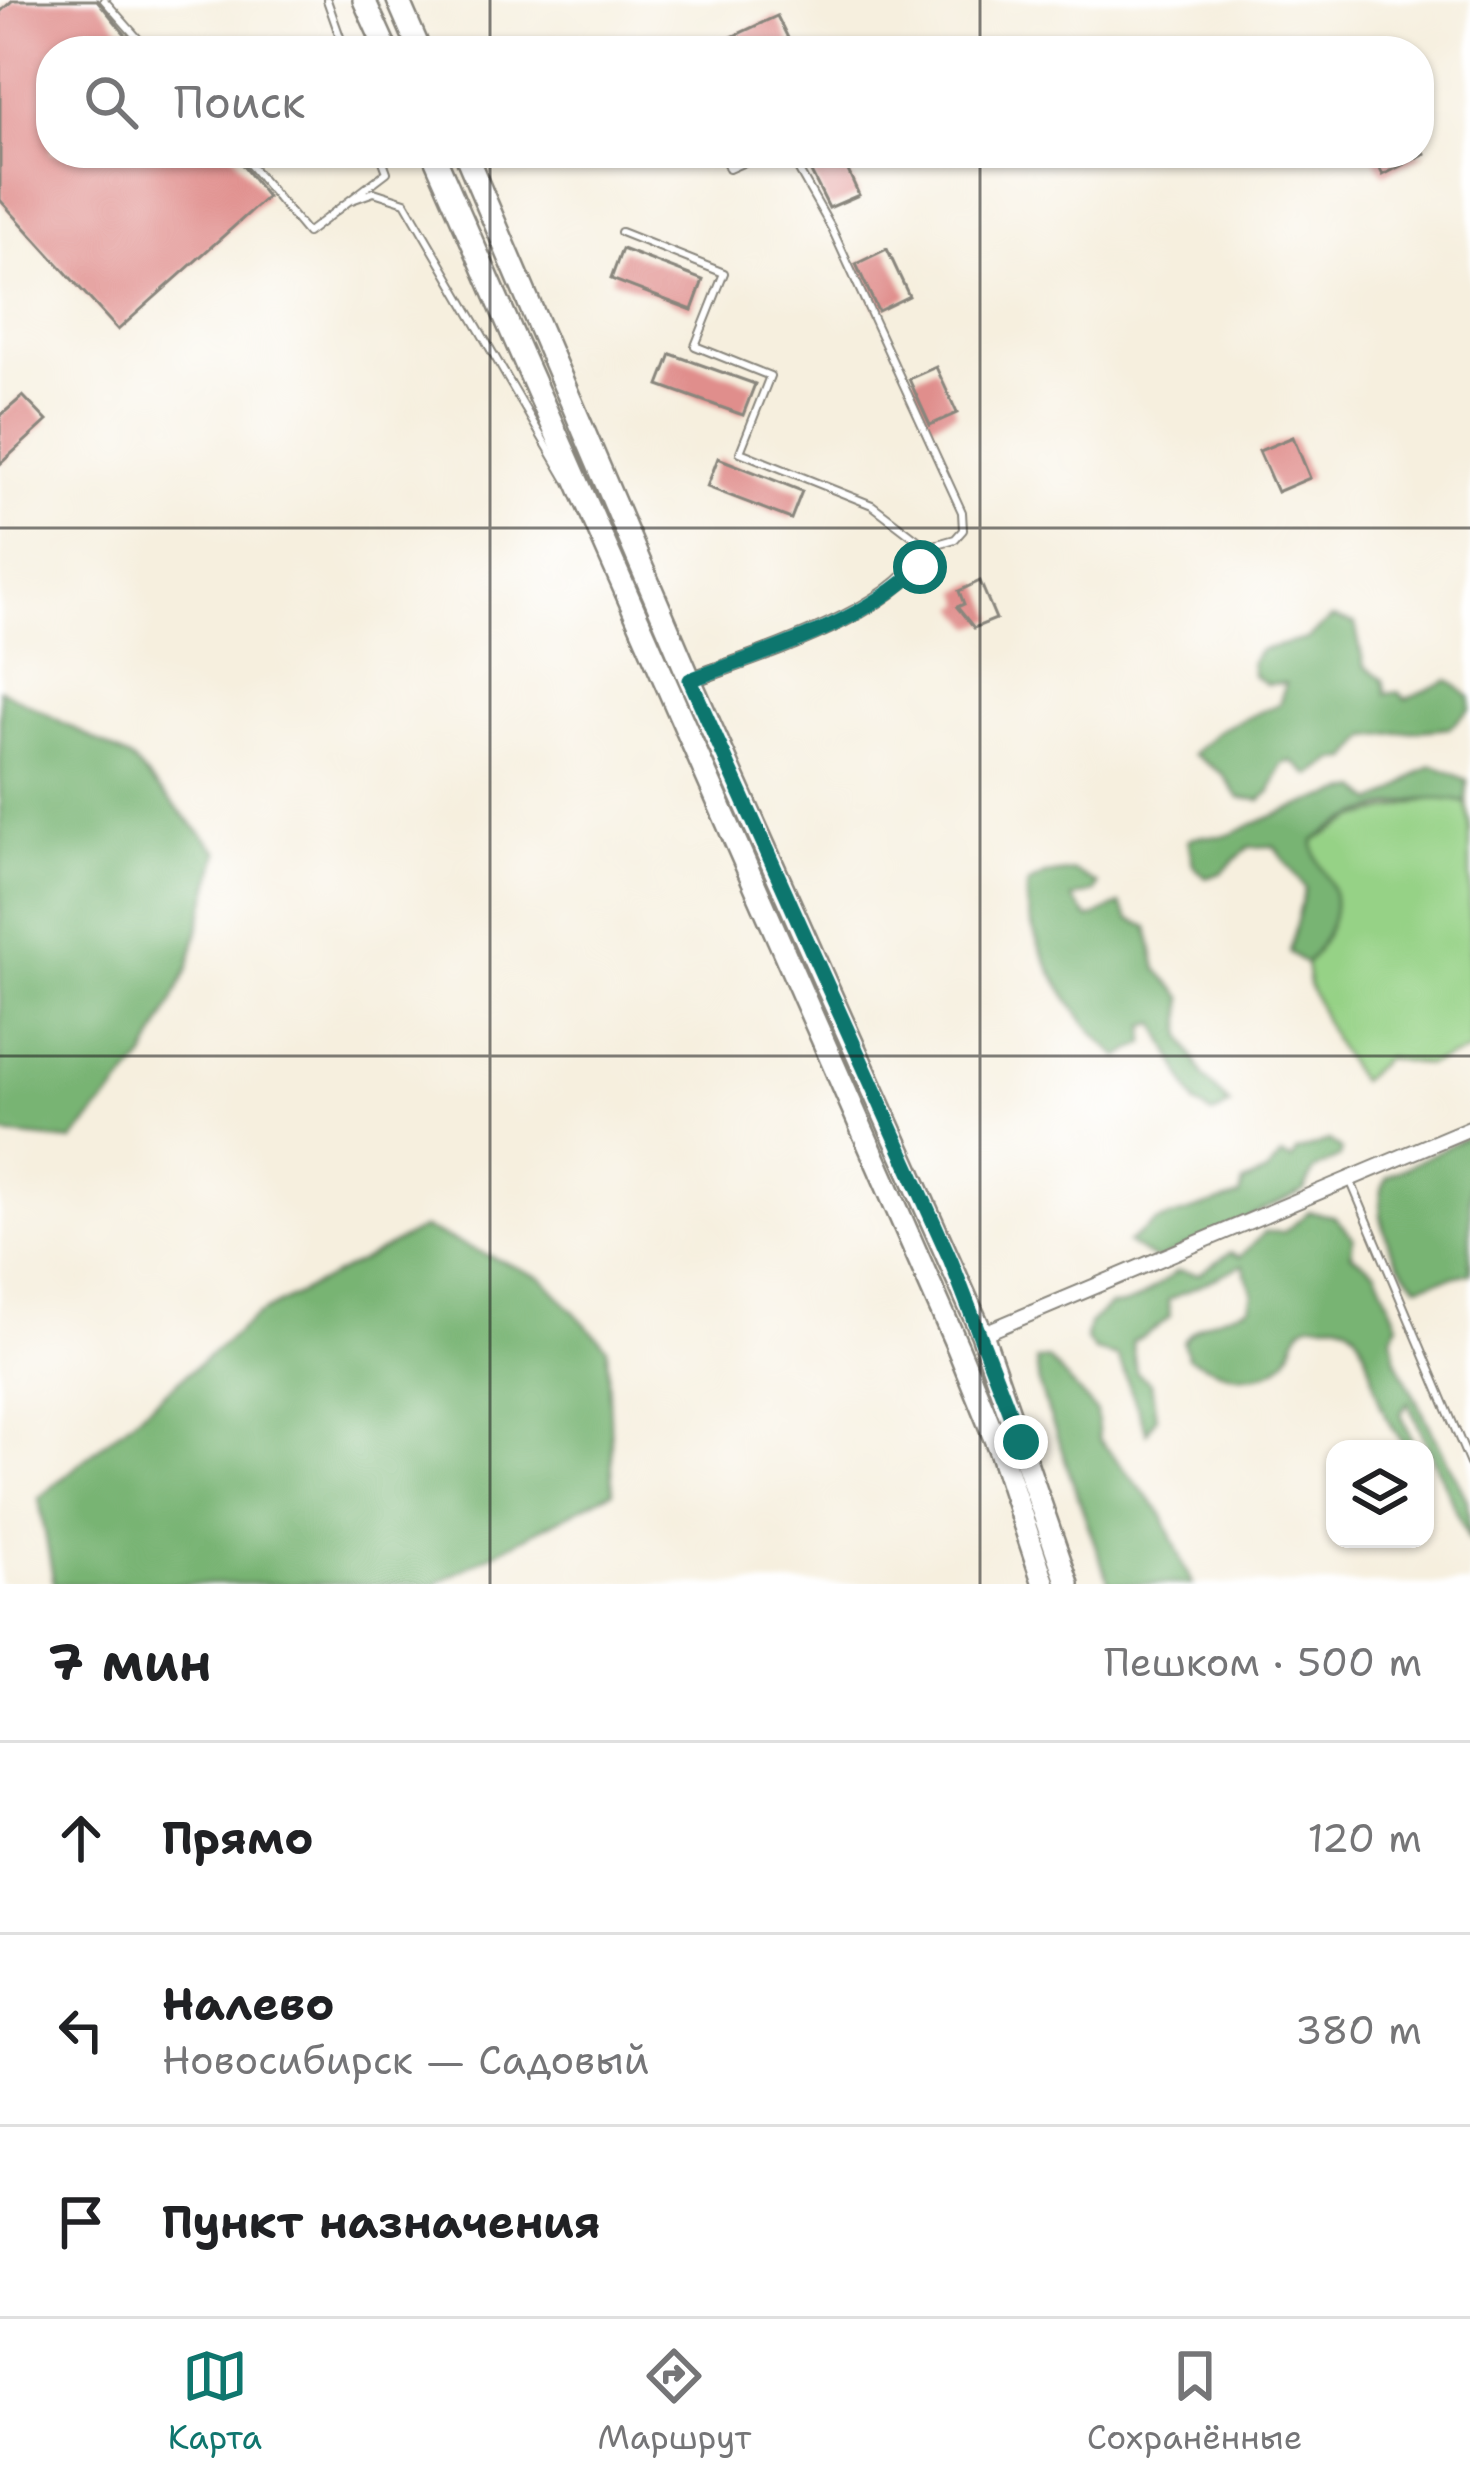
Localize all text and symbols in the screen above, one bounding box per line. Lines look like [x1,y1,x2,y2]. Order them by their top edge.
search box [36,36,1434,168]
icon: search [78,69,144,135]
text: Поиск [174,72,305,132]
route start [893,540,947,594]
route end [994,1415,1048,1469]
map controls [1326,1440,1434,1548]
button: layers [1326,1440,1434,1548]
text: 7 мин [48,1628,212,1696]
text: Пешком · 500 m [1104,1636,1422,1688]
icon: ahead [48,1805,114,1871]
text: Прямо [162,1808,313,1868]
text: 120 m [1307,1812,1422,1864]
text: Налево [162,1974,335,2034]
icon: left [48,1997,114,2063]
text: 380 m [1295,2004,1422,2056]
text: Новосибирск — Садовый [162,2034,649,2086]
icon: arrive [48,2189,114,2255]
text: Пункт назначения [162,2192,601,2252]
tab: Карта [168,2343,262,2460]
tab: Маршрут [597,2343,751,2460]
tab: Сохранённые [1087,2343,1302,2460]

